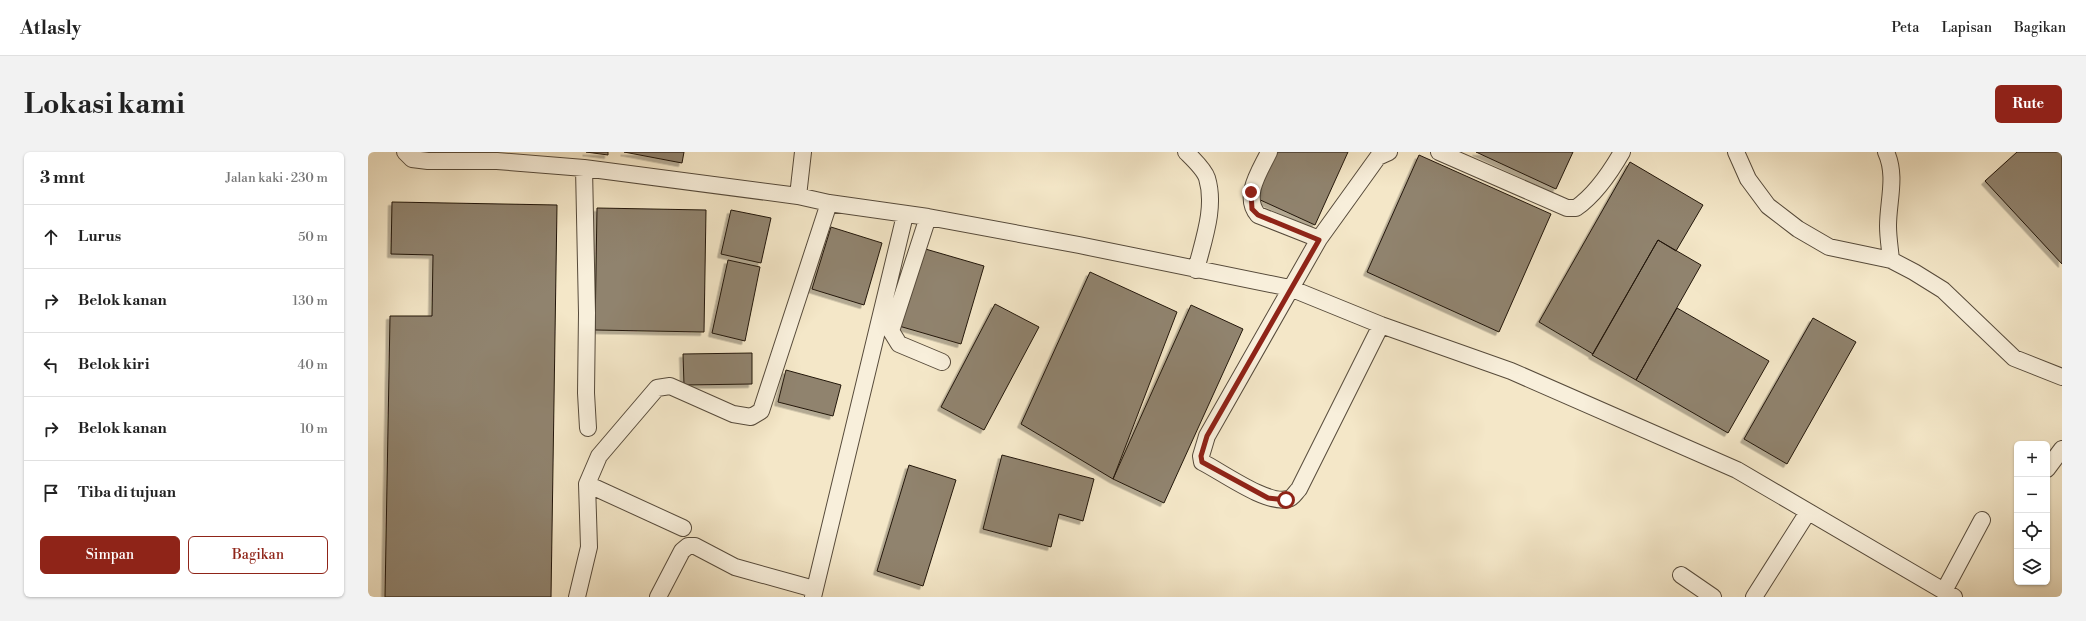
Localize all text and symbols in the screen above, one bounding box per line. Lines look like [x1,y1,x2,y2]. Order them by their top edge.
text: Atlasly [20,16,81,40]
text: Peta [1891,19,1919,37]
text: Lapisan [1941,19,1992,37]
text: Bagikan [2014,19,2066,37]
button: Rute [1995,85,2062,123]
text: Lokasi kami [24,87,185,122]
text: 3 mnt [40,167,85,189]
text: Jalan kaki · 230 m [225,170,328,186]
route end [1242,183,1260,201]
icon: ahead [40,226,62,248]
text: Lurus [78,227,121,246]
text: 50 m [298,229,328,245]
icon: right [40,290,62,312]
text: Belok kanan [78,291,167,310]
text: 130 m [293,293,328,309]
icon: left [40,354,62,376]
text: Belok kiri [78,355,149,374]
text: 40 m [298,357,328,373]
icon: right [40,418,62,440]
text: Belok kanan [78,419,167,438]
text: 10 m [300,421,328,437]
map controls [2014,441,2050,585]
button: + [2014,441,2050,477]
button: − [2014,477,2050,513]
icon: arrive [40,482,62,504]
text: Tiba di tujuan [78,483,176,502]
route start [1277,491,1295,509]
button: locate [2014,513,2050,549]
button: Simpan [40,536,180,574]
button: Bagikan [188,536,328,574]
button: layers [2014,549,2050,585]

